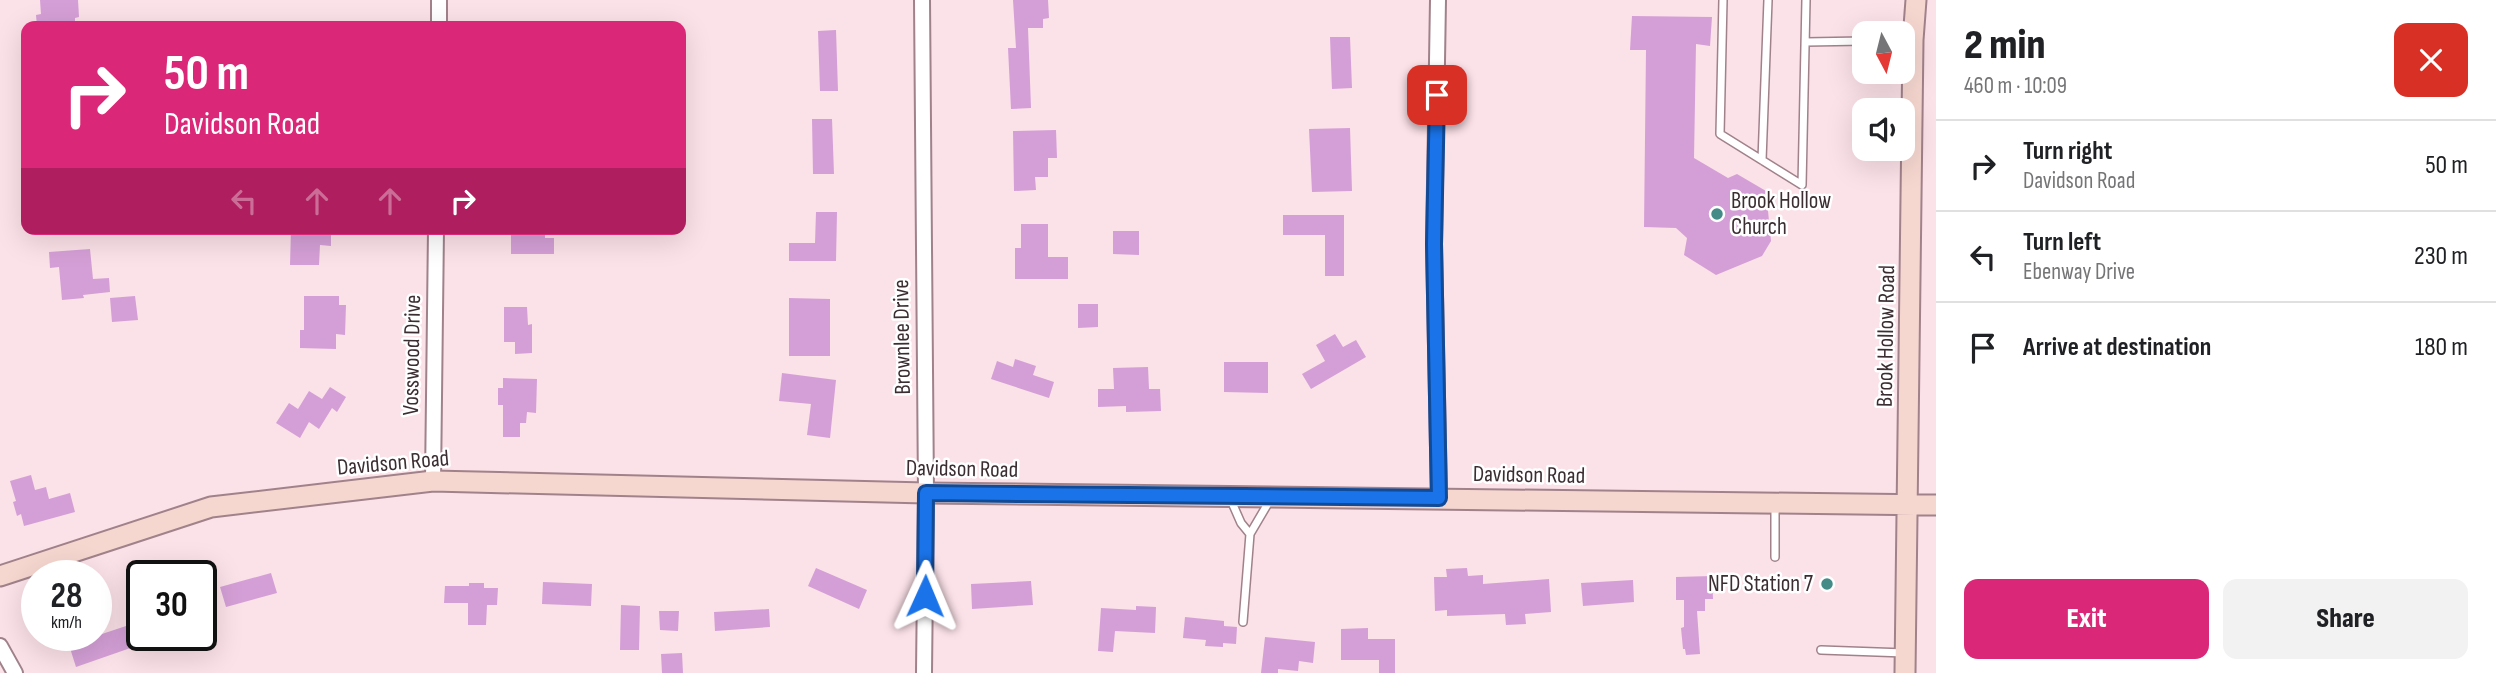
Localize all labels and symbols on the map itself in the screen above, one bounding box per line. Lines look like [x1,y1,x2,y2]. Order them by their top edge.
north arrow [1852,21,1914,84]
pin [1407,65,1467,125]
place label: Brook Hollow Church [1731,187,1831,241]
marker: Brook Hollow Church [1709,206,1725,222]
street label: Brook Hollow Road [1871,265,1901,407]
street label: Brownlee Drive [887,279,917,395]
street label: Vosswood Drive [397,294,427,416]
street label: Davidson Road [336,444,450,482]
street label: Davidson Road [906,454,1018,484]
street label: Davidson Road [1473,460,1585,490]
position arrow [888,559,962,633]
speed limit sign: 30 [126,560,217,651]
place label: NFD Station 7 [1708,570,1813,598]
marker: NFD Station 7 [1819,576,1835,592]

